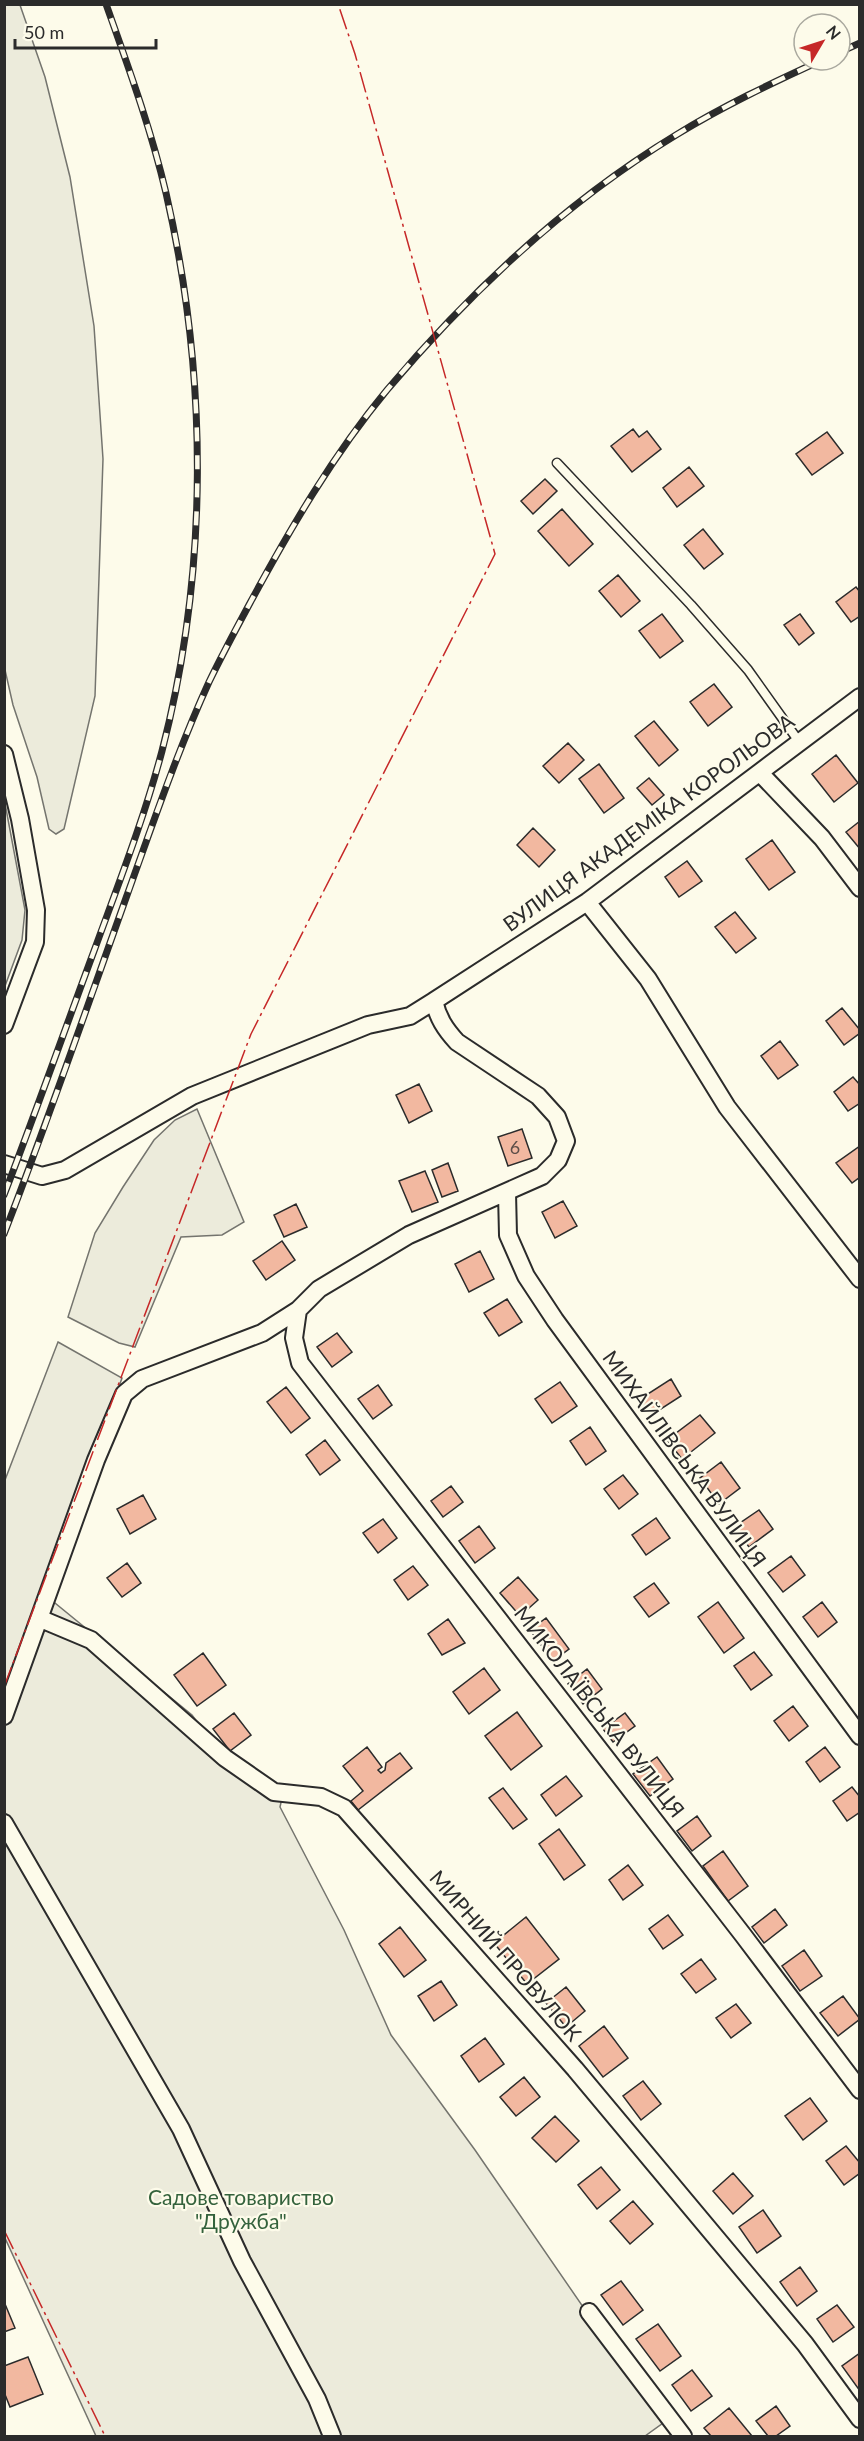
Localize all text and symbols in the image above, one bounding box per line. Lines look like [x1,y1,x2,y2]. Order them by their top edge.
scale bar [15,12,156,50]
north arrow [792,12,852,72]
text: 50 m [24,21,64,43]
text: N [823,21,845,43]
street label: ВУЛИЦЯ АКАДЕМІКА КОРОЛЬОВА [498,707,799,936]
house number: 6 [510,1136,520,1158]
street label: МИХАЙЛІВСЬКА ВУЛИЦЯ [598,1345,772,1571]
street label: МИКОЛАЇВСЬКА ВУЛИЦЯ [510,1600,691,1822]
street label: МИРНИЙ ПРОВУЛОК [425,1865,587,2045]
park label: Садове товариство "Дружба" [148,2184,334,2233]

